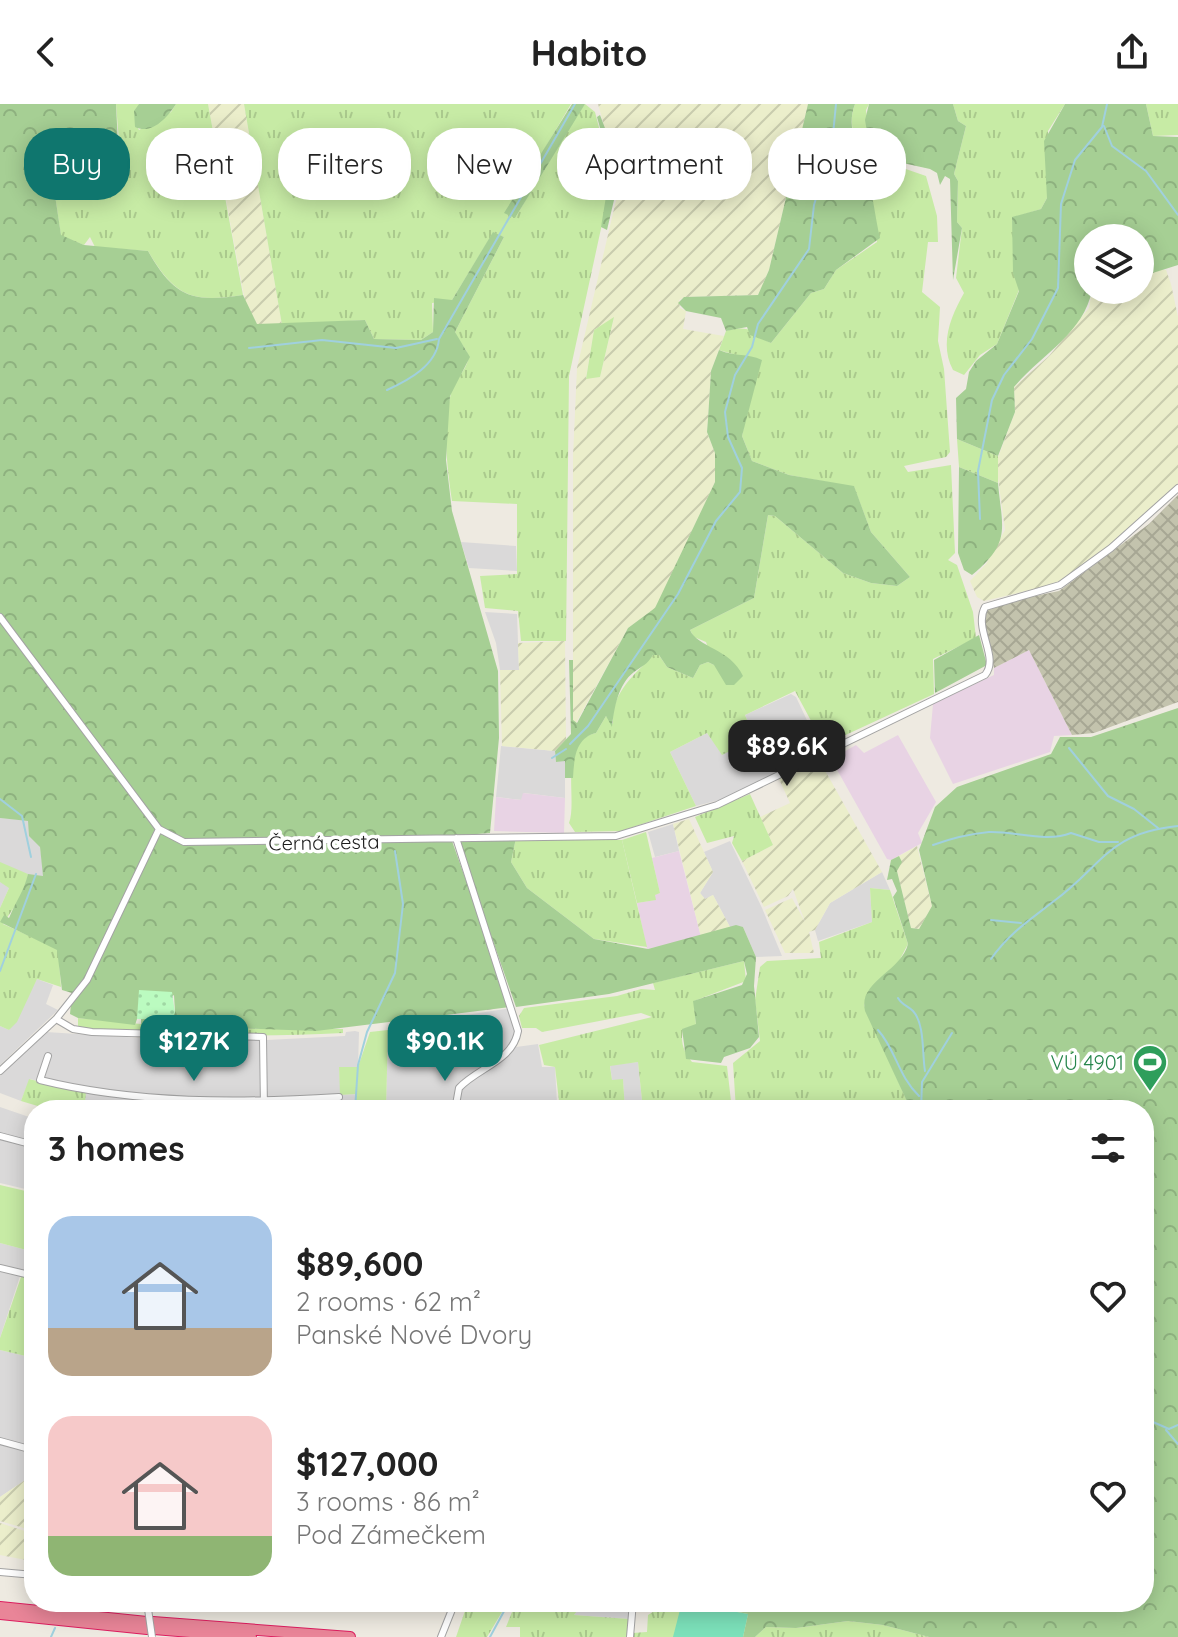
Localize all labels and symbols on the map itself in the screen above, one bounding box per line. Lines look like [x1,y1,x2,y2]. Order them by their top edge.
pin: $89.6K [722,720,852,788]
street label: Černá cesta [268,829,380,855]
pin: $127K [138,1015,250,1083]
pin: $90.1K [380,1015,510,1083]
sports icon: VÚ 4901 [1131,1043,1169,1093]
place label: VÚ 4901 [1050,1050,1124,1075]

